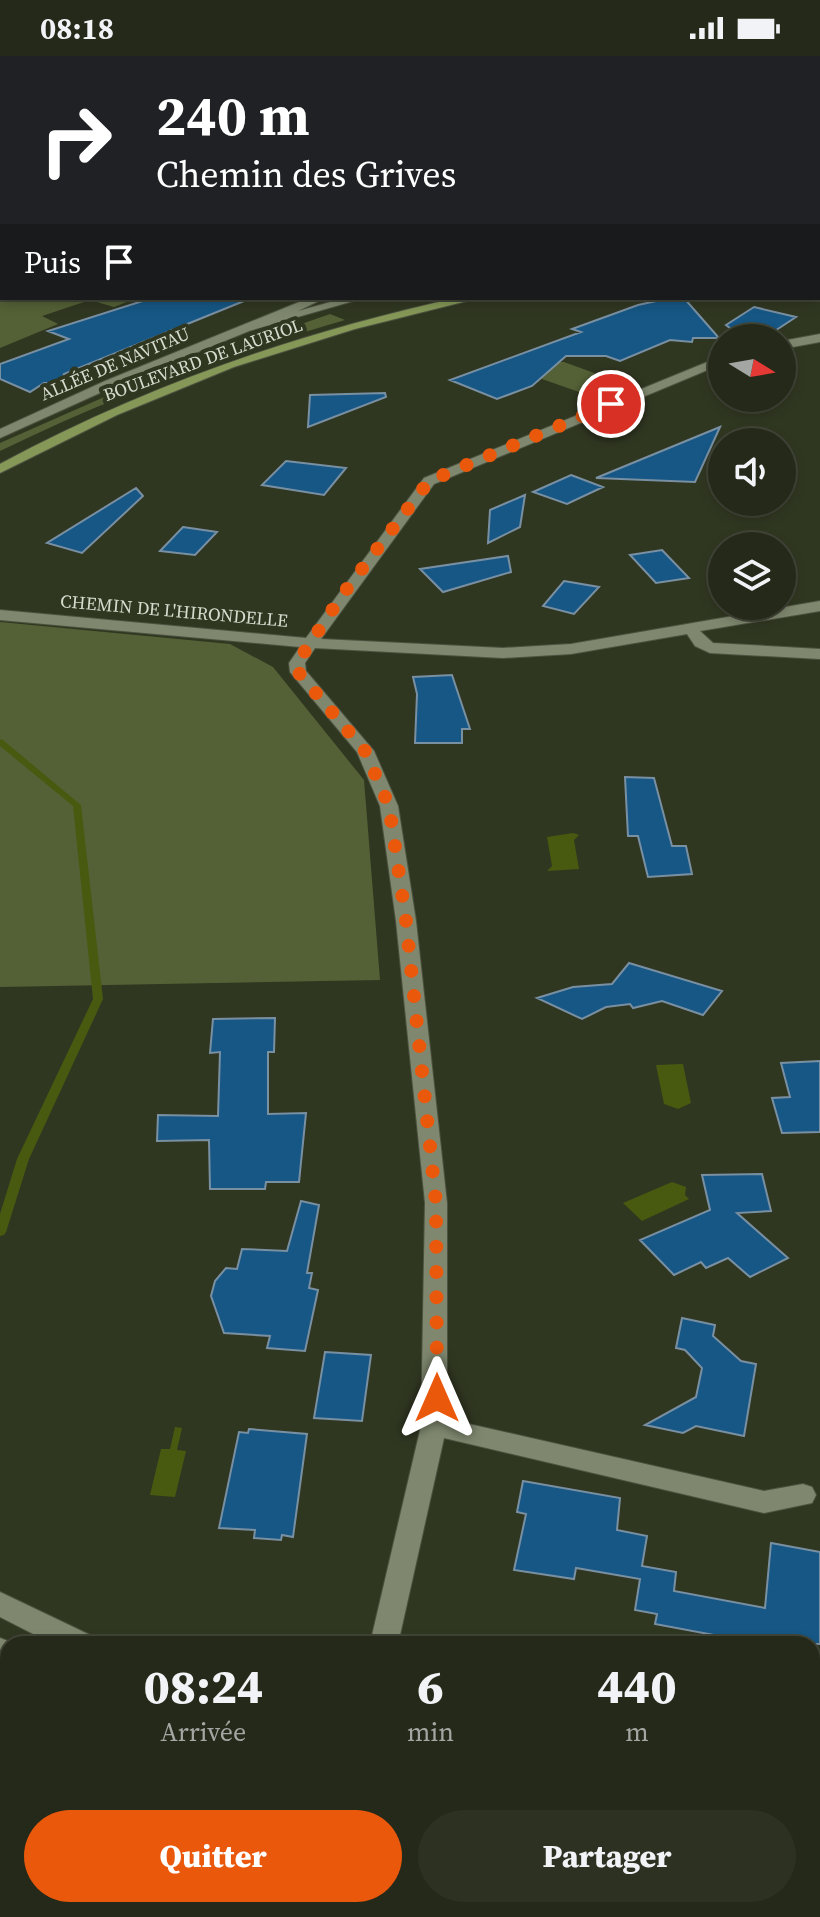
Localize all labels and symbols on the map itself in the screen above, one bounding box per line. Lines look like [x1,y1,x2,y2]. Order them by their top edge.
street label: BOULEVARD DE LAURIOL [100,312,306,407]
street label: ALLÉE DE NAVITAU [36,321,193,406]
north arrow [708,324,796,412]
pin [577,370,645,438]
street label: CHEMIN DE L'HIRONDELLE [59,588,289,633]
position arrow [395,1356,479,1440]

